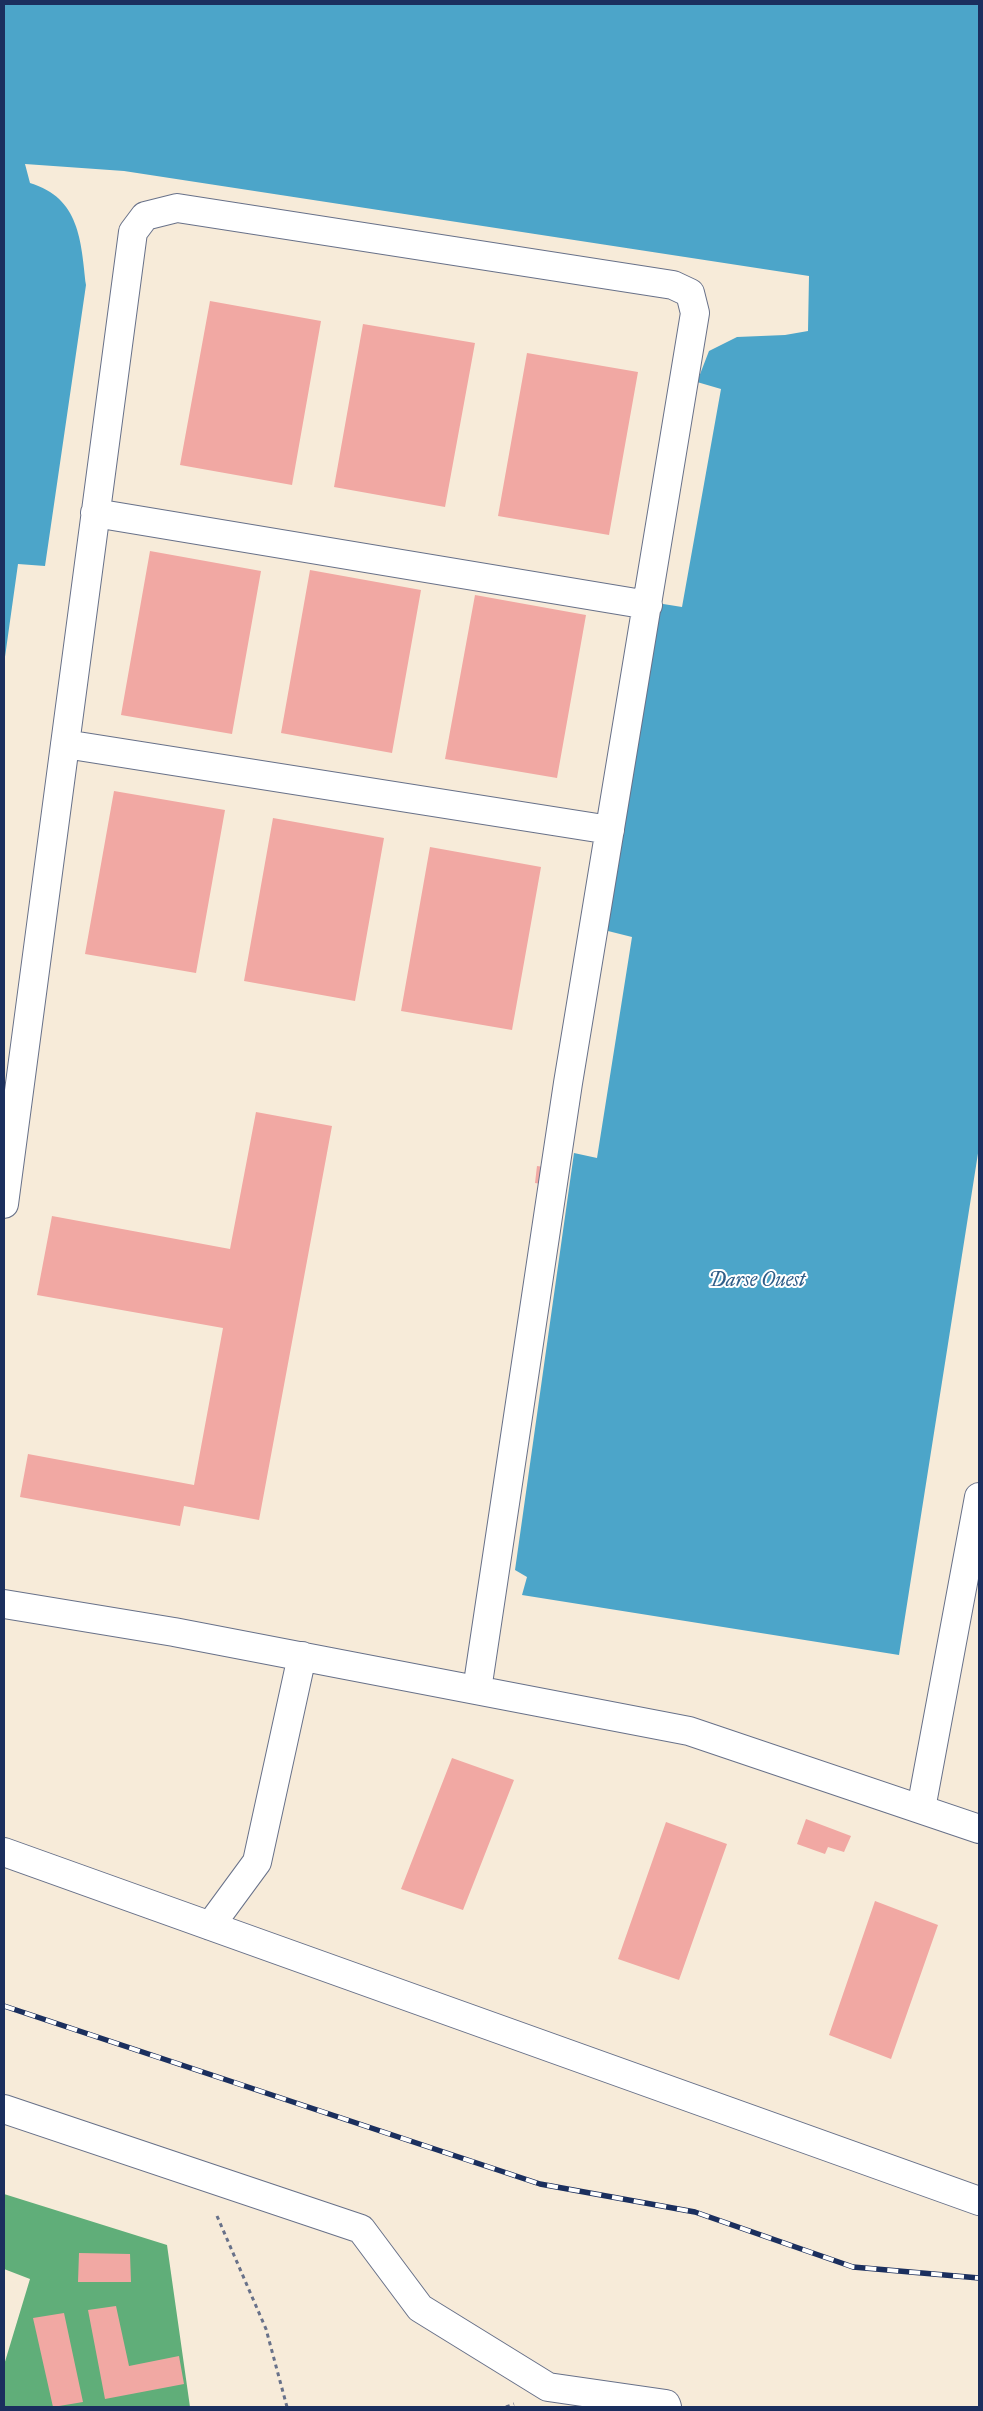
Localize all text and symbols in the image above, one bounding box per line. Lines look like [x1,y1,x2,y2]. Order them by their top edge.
water label: Darse Ouest [709,1269,805,1293]

